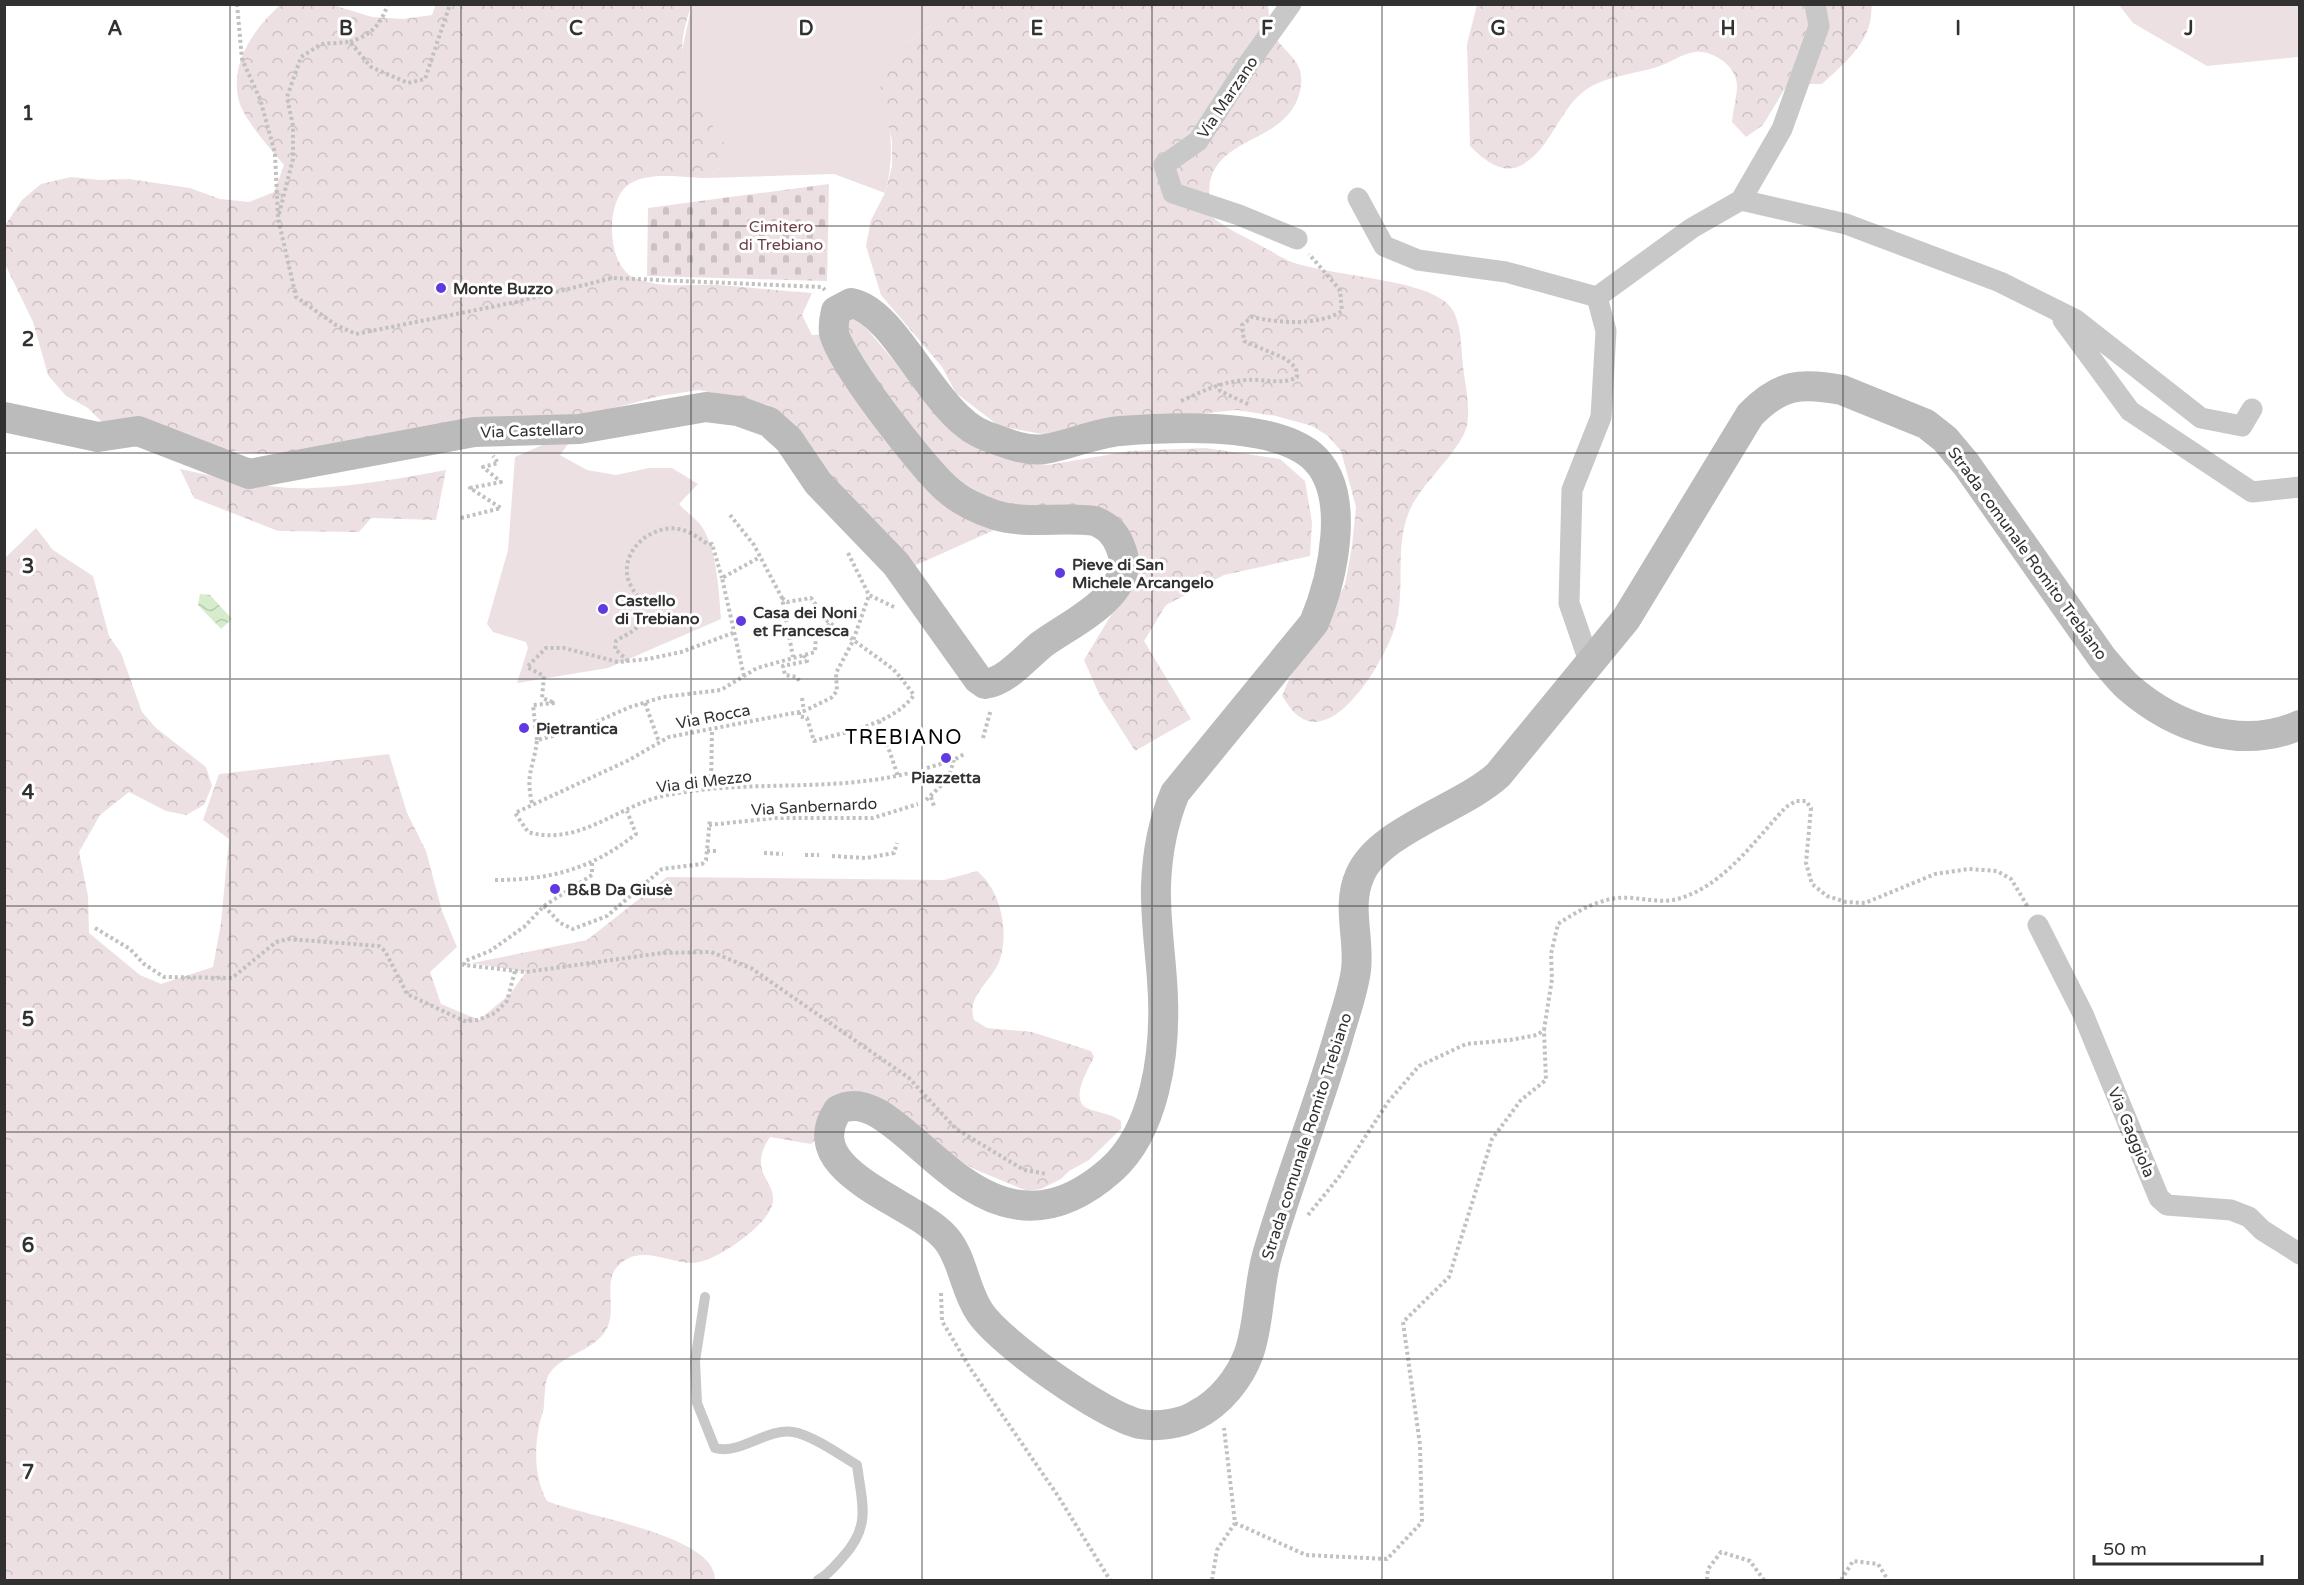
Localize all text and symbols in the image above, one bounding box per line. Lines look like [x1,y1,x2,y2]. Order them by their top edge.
text: A [108,17,123,41]
text: B [339,17,353,41]
text: C [569,17,583,41]
text: D [798,17,814,41]
text: E [1031,17,1044,41]
text: F [1261,17,1273,41]
text: G [1490,17,1506,41]
text: H [1720,17,1736,41]
text: I [1955,17,1961,41]
text: J [2183,17,2194,41]
street label: Via Marzano [1193,53,1263,143]
text: 1 [22,102,34,126]
park label: Cimitero di Trebiano [739,217,823,255]
place label: Monte Buzzo [453,279,553,299]
marker: Monte Buzzo [434,281,448,295]
text: 2 [22,328,34,352]
street label: Via Castellaro [480,419,584,443]
street label: Strada comunale Romito Trebiano [1943,443,2111,664]
text: 3 [22,555,34,579]
place label: Pieve di San Michele Arcangelo [1072,555,1214,593]
marker: Pieve di San Michele Arcangelo [1053,566,1067,580]
place label: Castello di Trebiano [615,591,700,629]
marker: Castello di Trebiano [596,602,610,616]
place label: Casa dei Noni et Francesca [753,603,857,641]
marker: Casa dei Noni et Francesca [734,614,748,628]
street label: Via Rocca [674,700,752,734]
place label: Pietrantica [536,719,618,739]
marker: Pietrantica [517,721,531,735]
district label: TREBIANO [845,726,963,750]
marker: Piazzetta [939,751,953,765]
street label: Via di Mezzo [655,766,753,798]
place label: Piazzetta [911,768,981,788]
text: 4 [22,781,35,805]
street label: Via Sanbernardo [750,794,878,820]
place label: B&B Da Giusè [567,880,673,900]
marker: B&B Da Giusè [548,882,562,896]
text: 5 [22,1008,34,1032]
street label: Strada comunale Romito Trebiano [1258,1010,1356,1262]
street label: Via Gaggiola [2103,1084,2159,1181]
text: 6 [22,1234,34,1258]
text: 7 [22,1461,34,1485]
scale bar [2094,1528,2262,1566]
text: 50 m [2103,1538,2147,1560]

